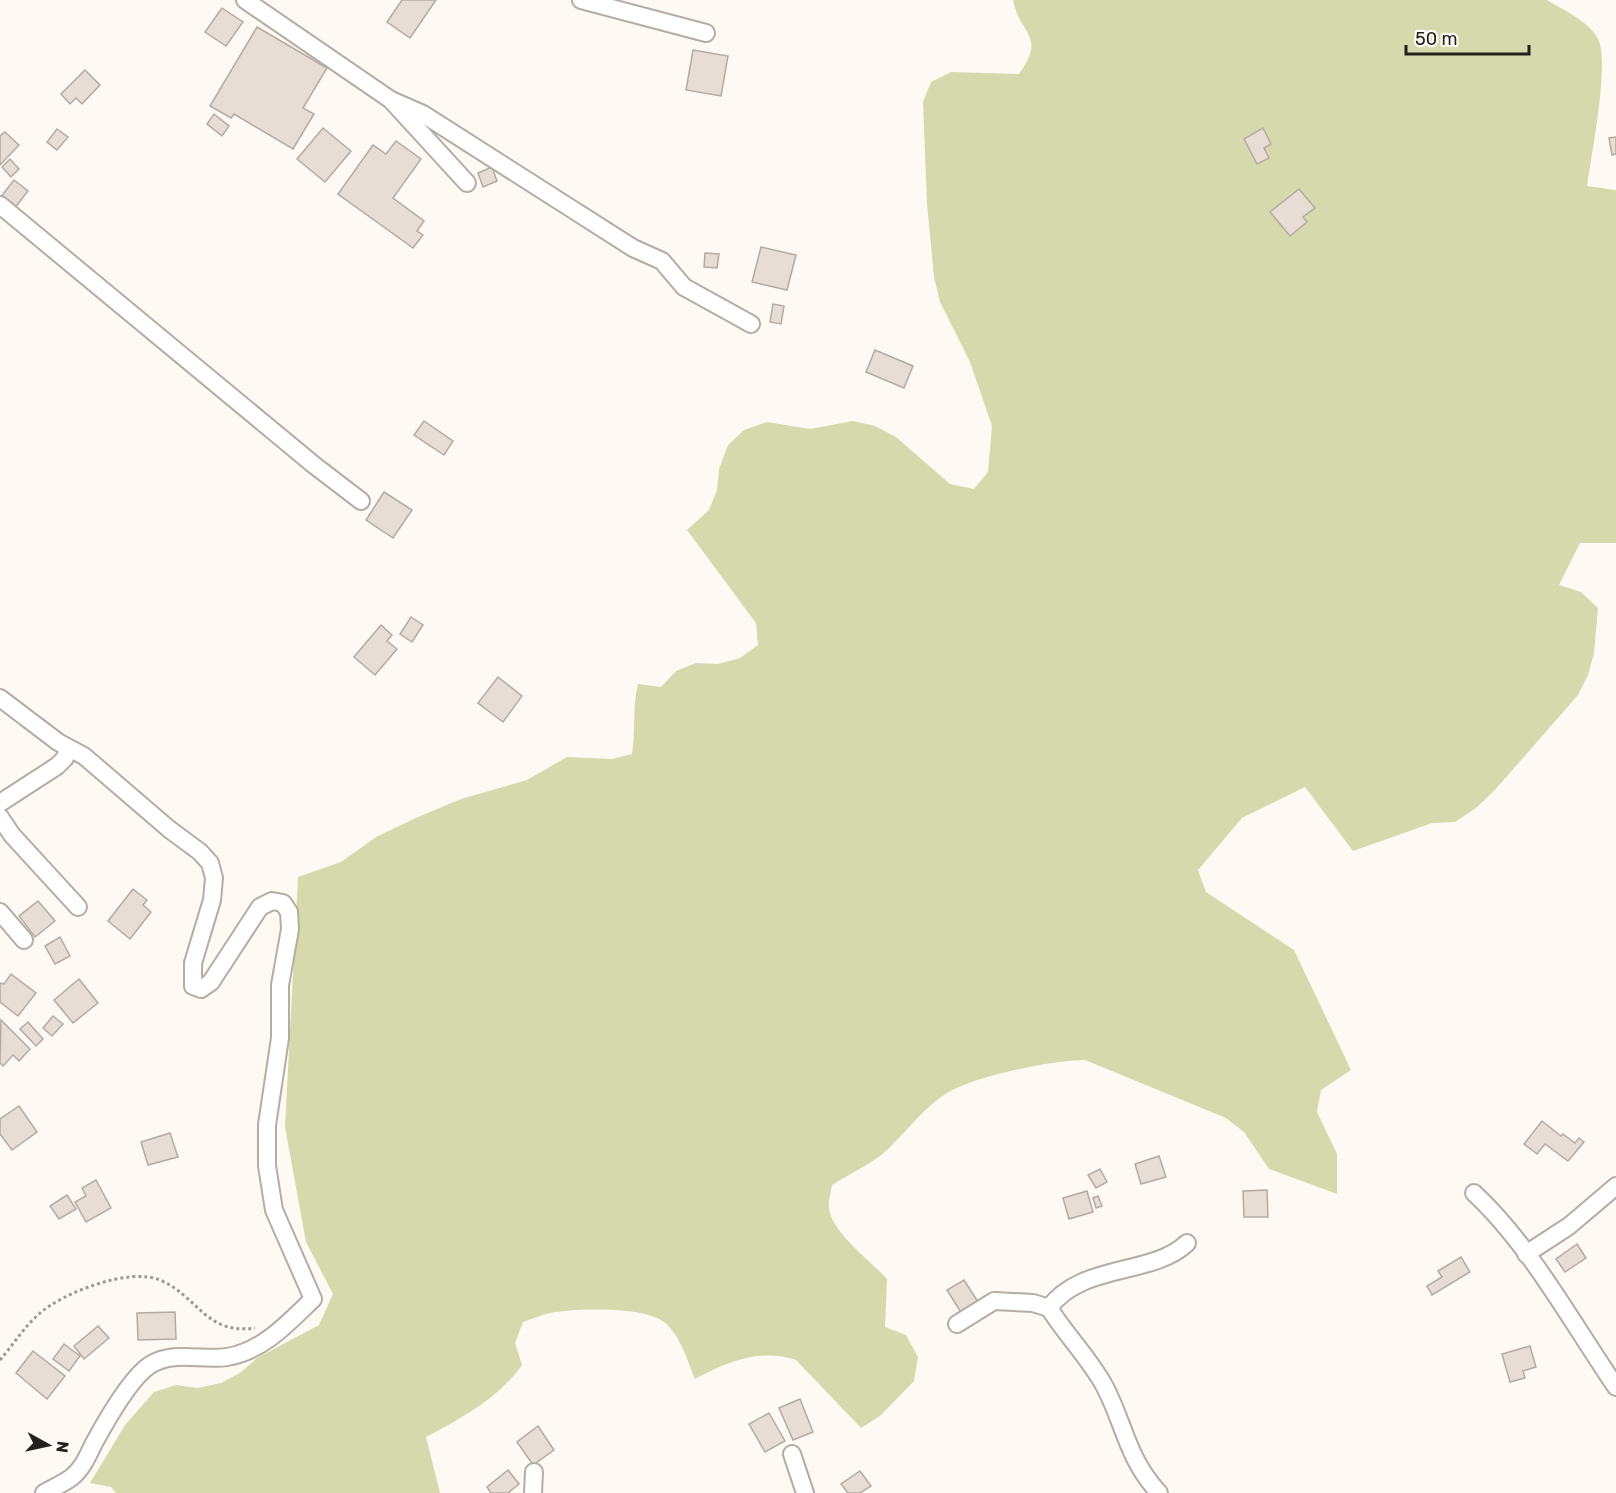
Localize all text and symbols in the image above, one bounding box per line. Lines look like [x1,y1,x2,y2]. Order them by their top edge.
scale bar [1406,18,1529,56]
text: 50 m [1415,28,1458,50]
north arrow [18,1415,78,1475]
text: N [52,1440,73,1454]

